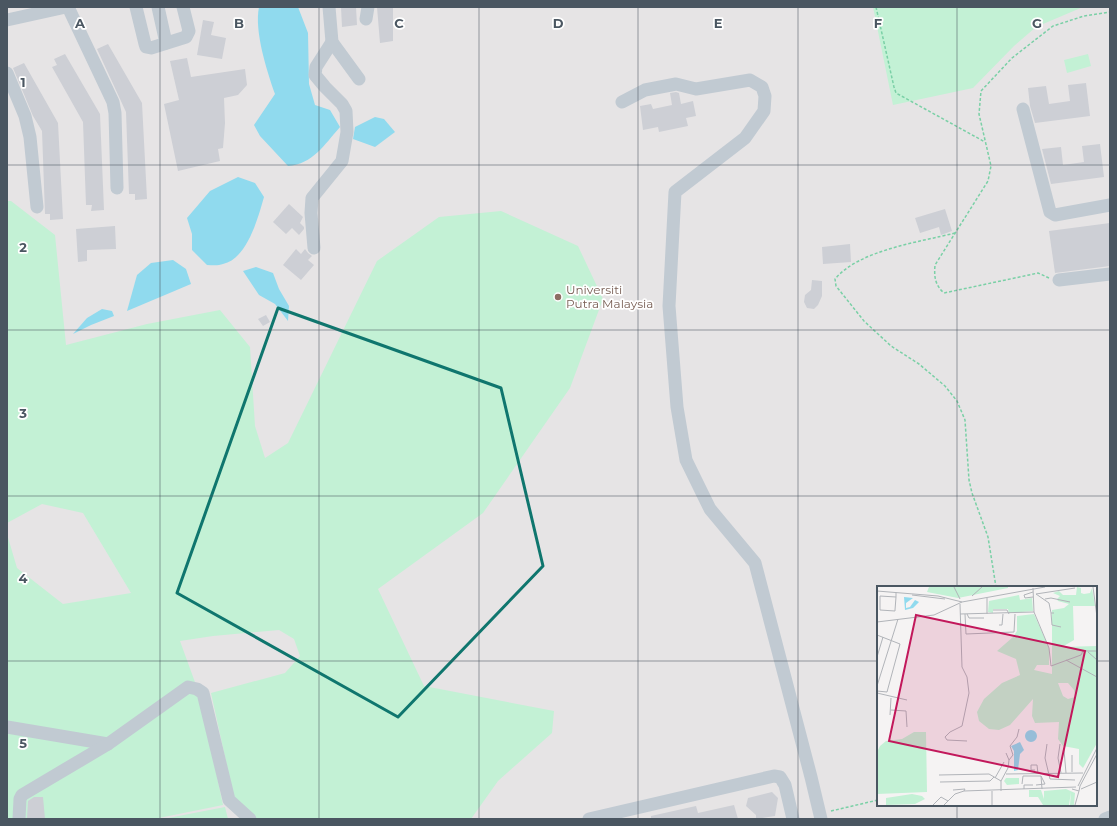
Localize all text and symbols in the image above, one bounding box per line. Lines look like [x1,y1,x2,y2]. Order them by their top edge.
text: A [74,15,86,31]
text: B [234,15,244,31]
text: C [394,15,404,31]
text: D [553,15,564,31]
text: E [714,15,723,31]
text: F [874,15,882,31]
text: G [1032,15,1042,31]
text: 1 [20,74,26,90]
text: 2 [19,239,27,255]
place label: Universiti Putra Malaysia [566,282,653,311]
marker: Universiti Putra Malaysia [553,292,563,302]
text: 3 [18,405,27,421]
text: 4 [19,570,28,586]
inset map [877,586,1097,806]
text: 5 [19,735,27,751]

